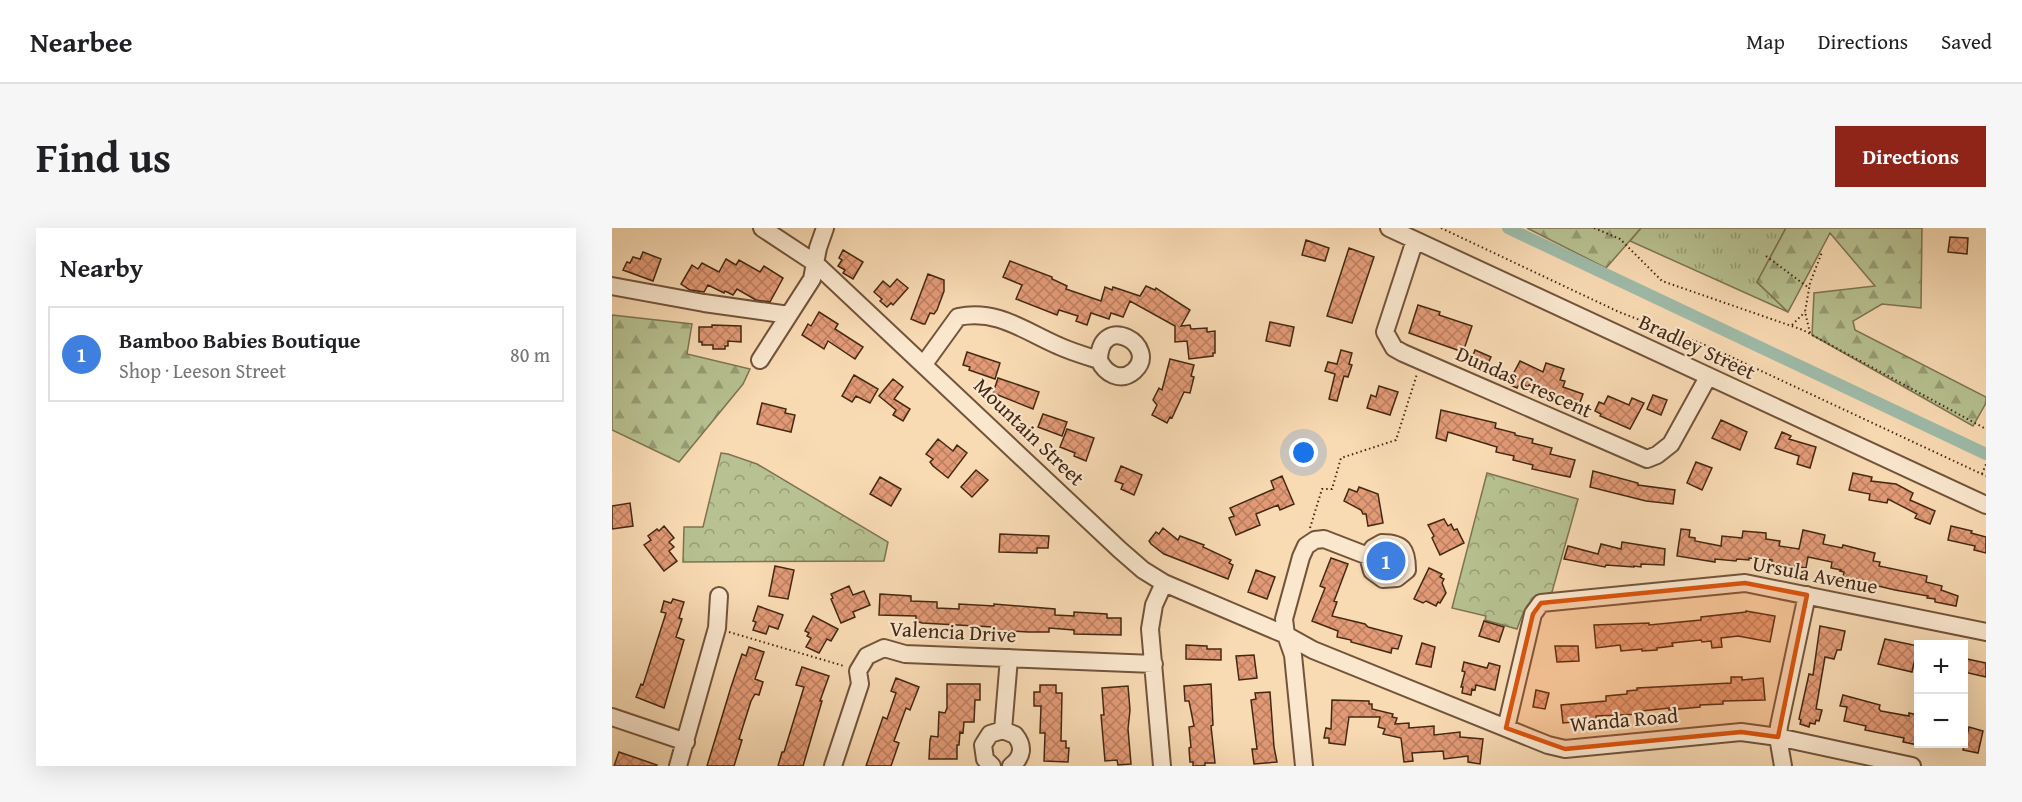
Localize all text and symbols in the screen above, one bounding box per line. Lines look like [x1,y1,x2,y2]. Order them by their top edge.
text: Nearbee [30,21,133,62]
text: Map [1746,26,1785,57]
text: Directions [1818,26,1908,57]
text: Saved [1941,26,1992,57]
text: Find us [36,126,171,187]
button: Directions [1835,126,1986,187]
text: Nearby [60,248,143,287]
street label: Bradley Street [1634,306,1761,387]
text: Bamboo Babies Boutique [119,324,361,356]
street label: Dundas Crescent [1451,338,1598,426]
text: 1 [76,340,87,369]
text: 80 m [510,340,550,369]
text: Shop · Leeson Street [119,356,286,385]
street label: Mountain Street [967,371,1092,493]
your location [1289,438,1318,467]
pin: 1 [1366,538,1406,584]
street label: Ursula Avenue [1750,547,1881,602]
street label: Valencia Drive [889,613,1017,650]
map controls [1914,640,1968,748]
button: + [1914,640,1968,694]
button: − [1914,694,1968,748]
street label: Wanda Road [1569,699,1680,740]

